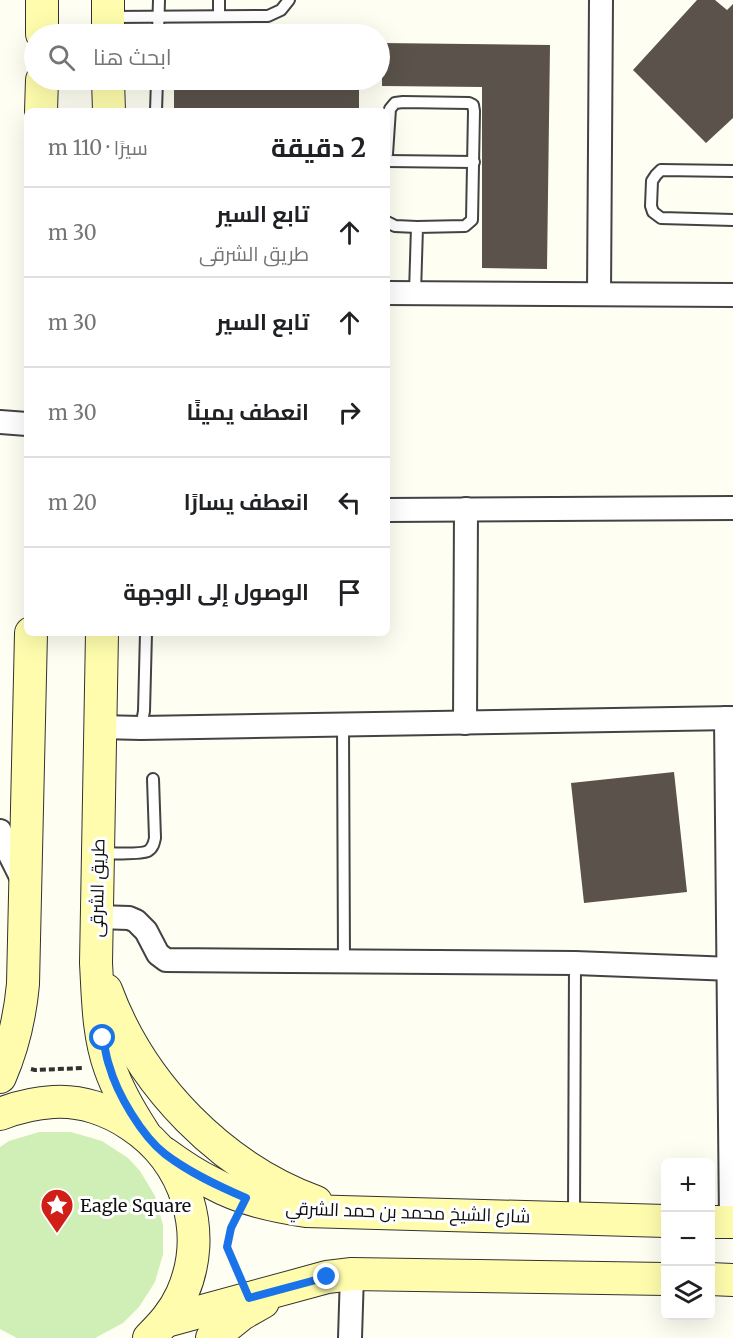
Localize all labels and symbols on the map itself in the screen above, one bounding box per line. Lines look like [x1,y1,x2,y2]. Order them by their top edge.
street label: طريق الشرقى [85,838,110,938]
route start [89,1024,115,1050]
place icon: Eagle Square [39,1187,75,1234]
place label: Eagle Square [80,1194,191,1217]
street label: شارع الشيخ محمد بن حمد الشرقي [285,1196,531,1231]
route end [313,1263,339,1289]

